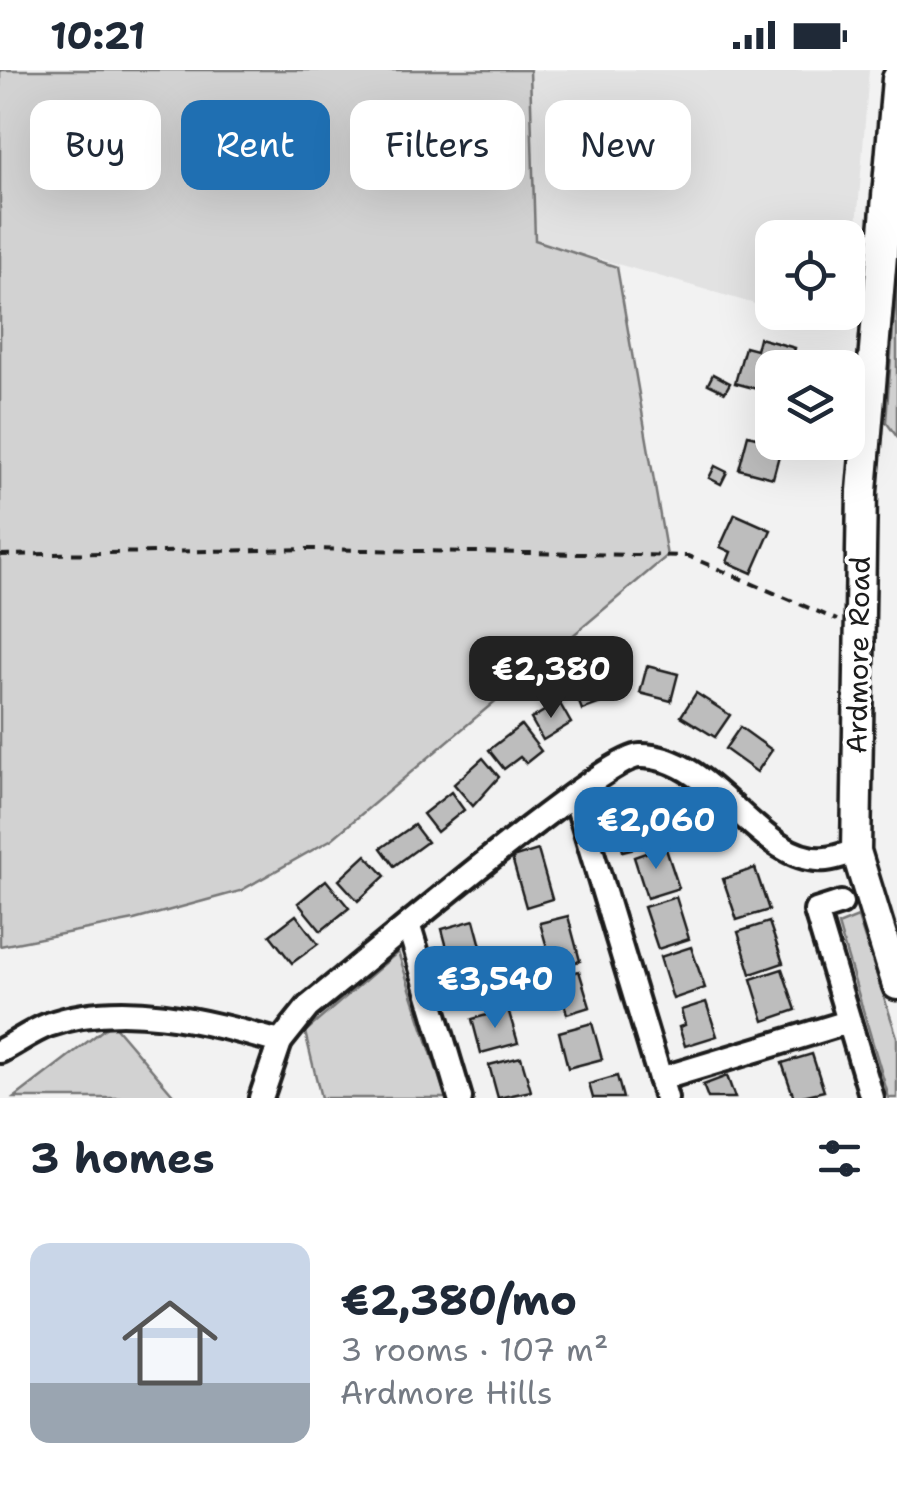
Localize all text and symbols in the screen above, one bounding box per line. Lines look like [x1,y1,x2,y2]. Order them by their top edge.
text: 10:21 [50,10,146,61]
chip: Buy [30,100,161,190]
chip: Rent [181,100,330,190]
chip: Filters [350,100,525,190]
chip: New [545,100,691,190]
map controls [755,220,865,460]
button: locate [755,220,865,330]
button: layers [755,350,865,460]
street label: Ardmore Road [837,556,879,754]
pin: €2,380 [470,636,632,721]
text: €2,380 [491,647,611,690]
pin: €2,060 [575,787,737,872]
text: €2,060 [596,798,716,841]
pin: €3,540 [414,946,576,1031]
text: €3,540 [436,957,554,1000]
text: 3 homes [30,1130,215,1186]
icon: filters [812,1131,867,1186]
text: €2,380/mo [340,1272,577,1328]
icon: home [110,1283,230,1403]
text: 3 rooms · 107 m² [340,1328,608,1371]
text: Ardmore Hills [340,1371,553,1414]

